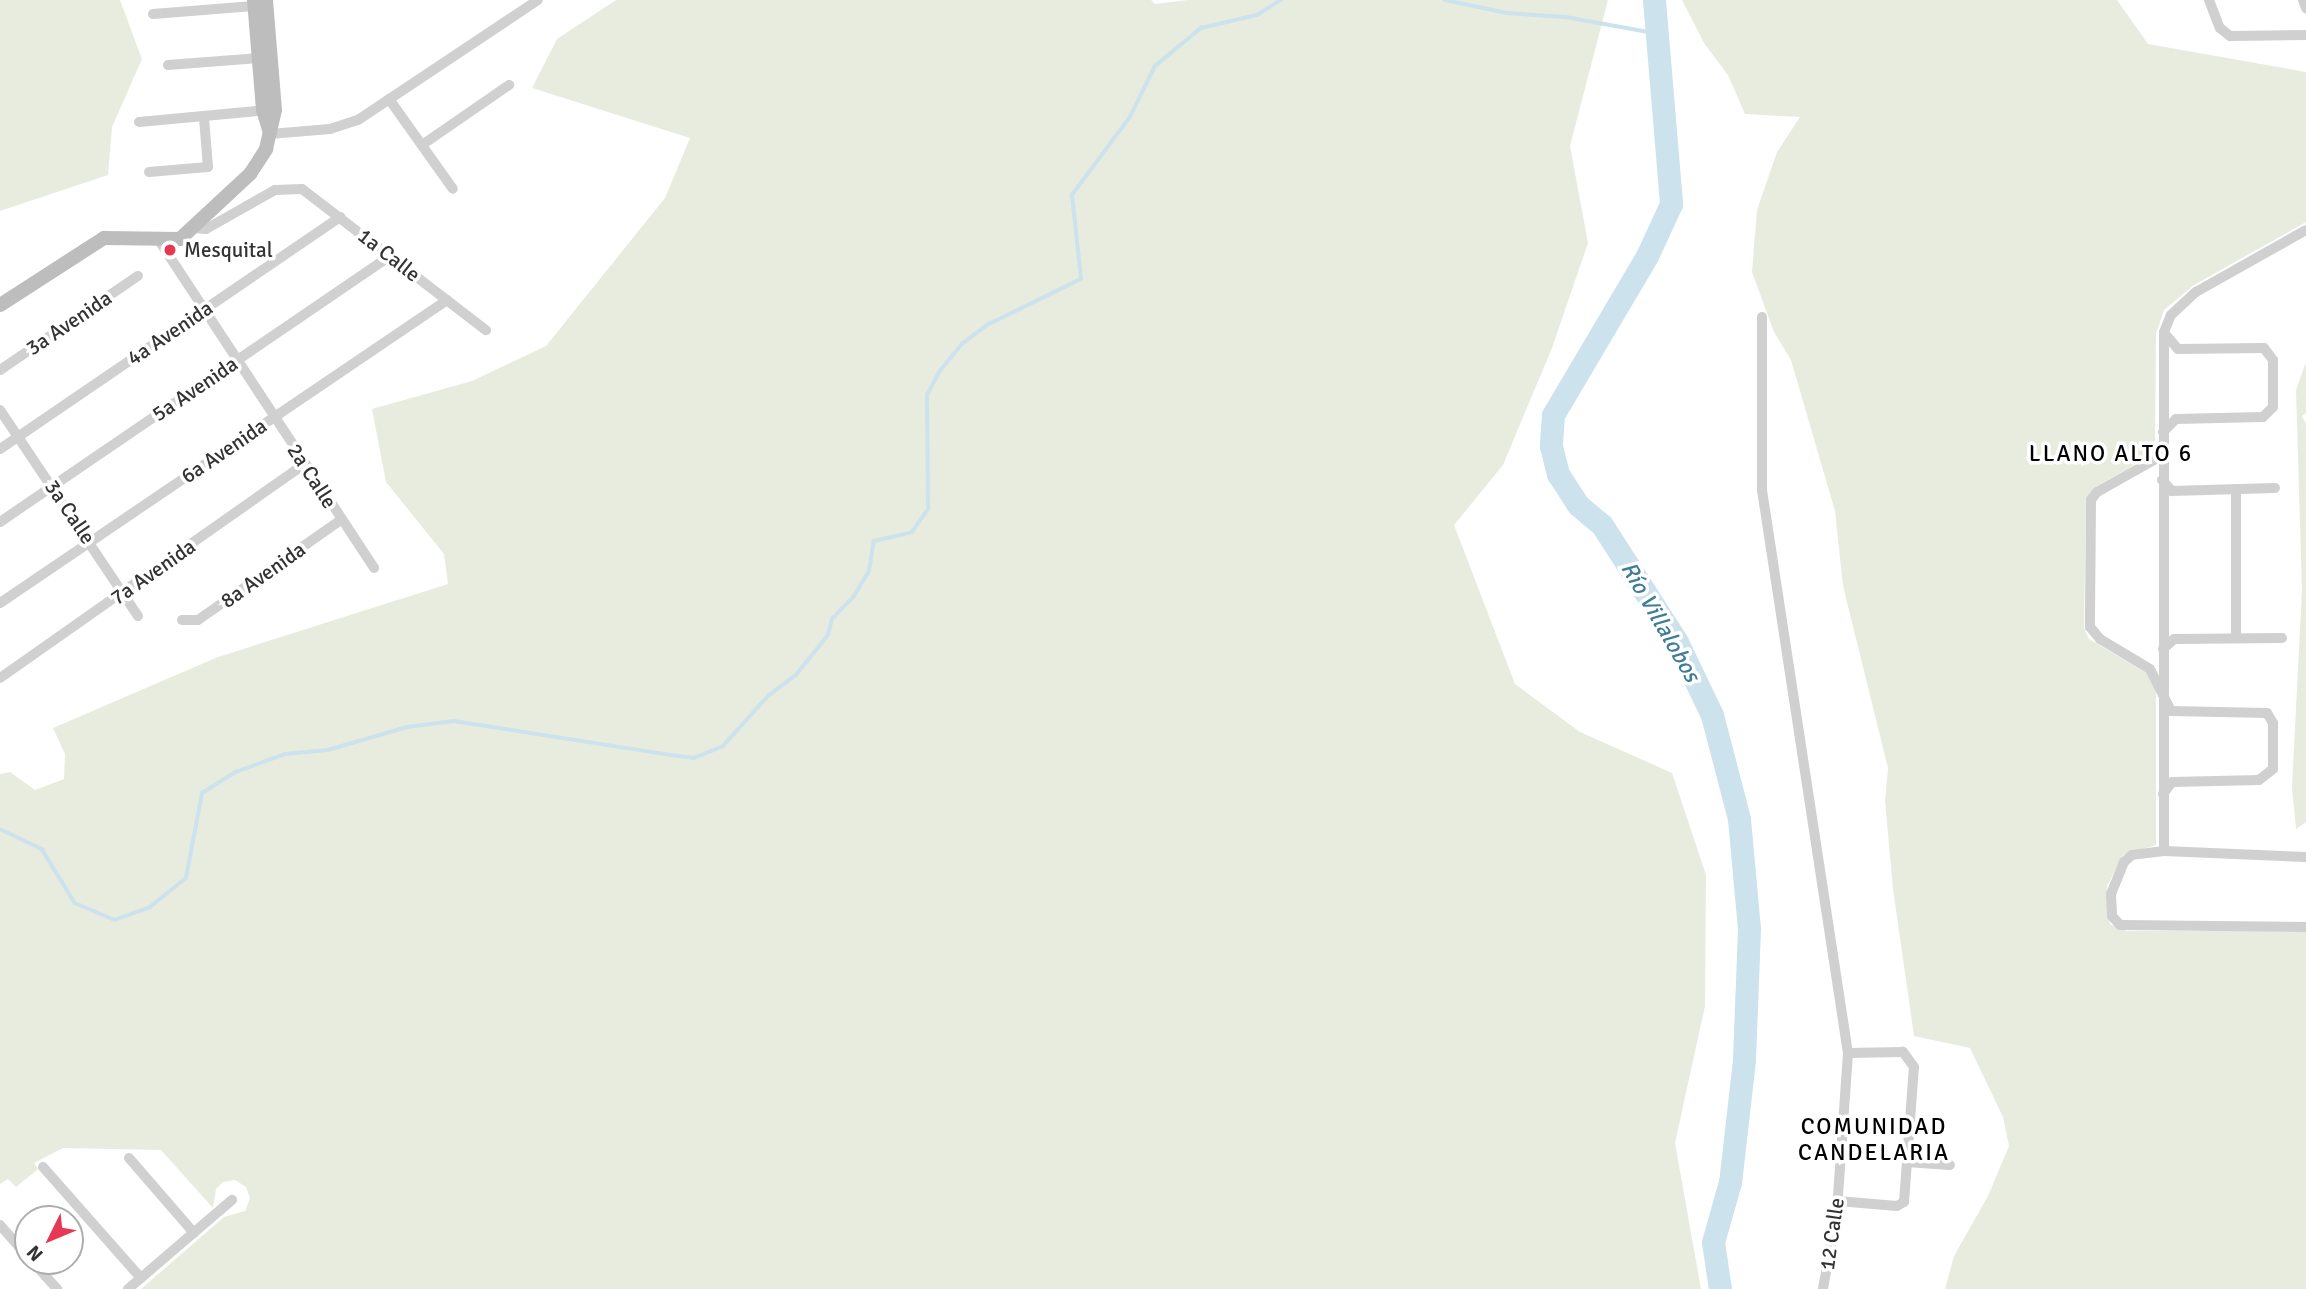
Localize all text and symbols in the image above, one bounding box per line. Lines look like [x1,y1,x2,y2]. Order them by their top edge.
street label: 1a Calle [353,223,425,287]
place label: Mesquital [184,237,273,263]
marker: Mesquital [162,242,178,258]
street label: 3a Avenida [21,285,117,361]
street label: 4a Avenida [122,295,218,371]
street label: 5a Avenida [147,351,243,427]
street label: 6a Avenida [176,413,272,489]
street label: 2a Calle [282,439,342,513]
district label: LLANO ALTO 6 [2030,440,2192,468]
street label: 3a Calle [39,475,101,549]
street label: 7a Avenida [106,534,200,610]
street label: 8a Avenida [216,537,310,613]
water label: Río Villalobos [1615,557,1705,687]
district label: COMUNIDAD CANDELARIA [1799,1113,1949,1167]
street label: 12 Calle [1814,1196,1850,1272]
north arrow [14,1205,84,1275]
text: N [22,1240,48,1266]

